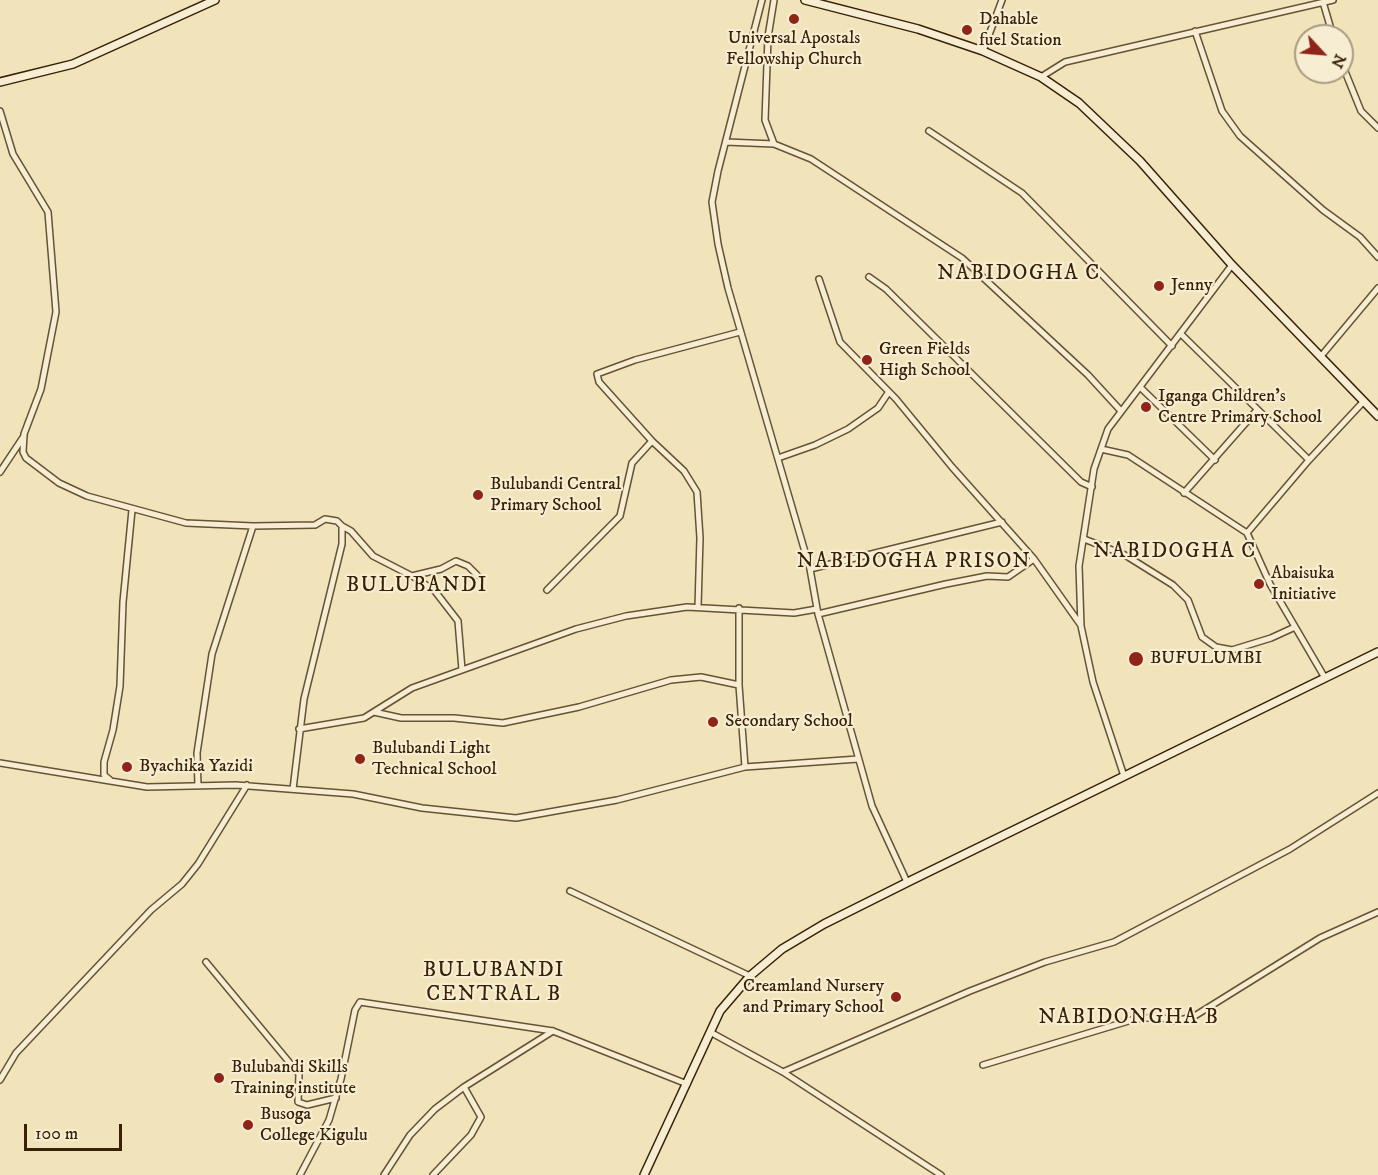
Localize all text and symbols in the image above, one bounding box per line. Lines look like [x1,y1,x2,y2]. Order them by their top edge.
place label: Dahable fuel Station [979,9,1062,52]
marker: Universal Apostals Fellowship Church [787,12,801,26]
marker: Dahable fuel Station [960,23,974,37]
north arrow [1294,24,1354,84]
place label: Universal Apostals Fellowship Church [726,28,862,70]
text: N [1327,51,1350,71]
district label: NABIDOGHA C [937,262,1101,288]
place label: Jenny [1171,275,1213,297]
marker: Jenny [1152,279,1166,293]
place label: Green Fields High School [879,339,970,382]
marker: Green Fields High School [860,353,874,367]
place label: Iganga Children's Centre Primary School [1158,386,1322,428]
marker: Iganga Children's Centre Primary School [1139,400,1153,414]
place label: Bulubandi Central Primary School [490,474,621,516]
marker: Bulubandi Central Primary School [471,488,485,502]
district label: NABIDOGHA C [1093,540,1257,566]
district label: NABIDOGHA PRISON [797,550,1031,576]
place label: Abaisuka Initiative [1271,563,1336,606]
district label: BULUBANDI [346,574,488,600]
marker: Abaisuka Initiative [1252,577,1266,591]
place label: BUFULUMBI [1150,648,1262,670]
marker: BUFULUMBI [1127,650,1145,668]
place label: Secondary School [725,711,853,733]
marker: Secondary School [706,715,720,729]
place label: Bulubandi Light Technical School [372,738,497,780]
marker: Bulubandi Light Technical School [353,752,367,766]
place label: Byachika Yazidi [139,756,253,778]
marker: Byachika Yazidi [120,760,134,774]
district label: BULUBANDI CENTRAL B [423,959,565,1009]
place label: Creamland Nursery and Primary School [743,976,884,1018]
marker: Creamland Nursery and Primary School [889,990,903,1004]
district label: NABIDONGHA B [1039,1006,1219,1032]
place label: Bulubandi Skills Training institute [231,1057,356,1100]
marker: Bulubandi Skills Training institute [212,1071,226,1085]
place label: Busoga College Kigulu [260,1104,368,1146]
scale bar [27,1112,124,1150]
marker: Busoga College Kigulu [241,1118,255,1132]
text: 100 m [35,1123,78,1145]

